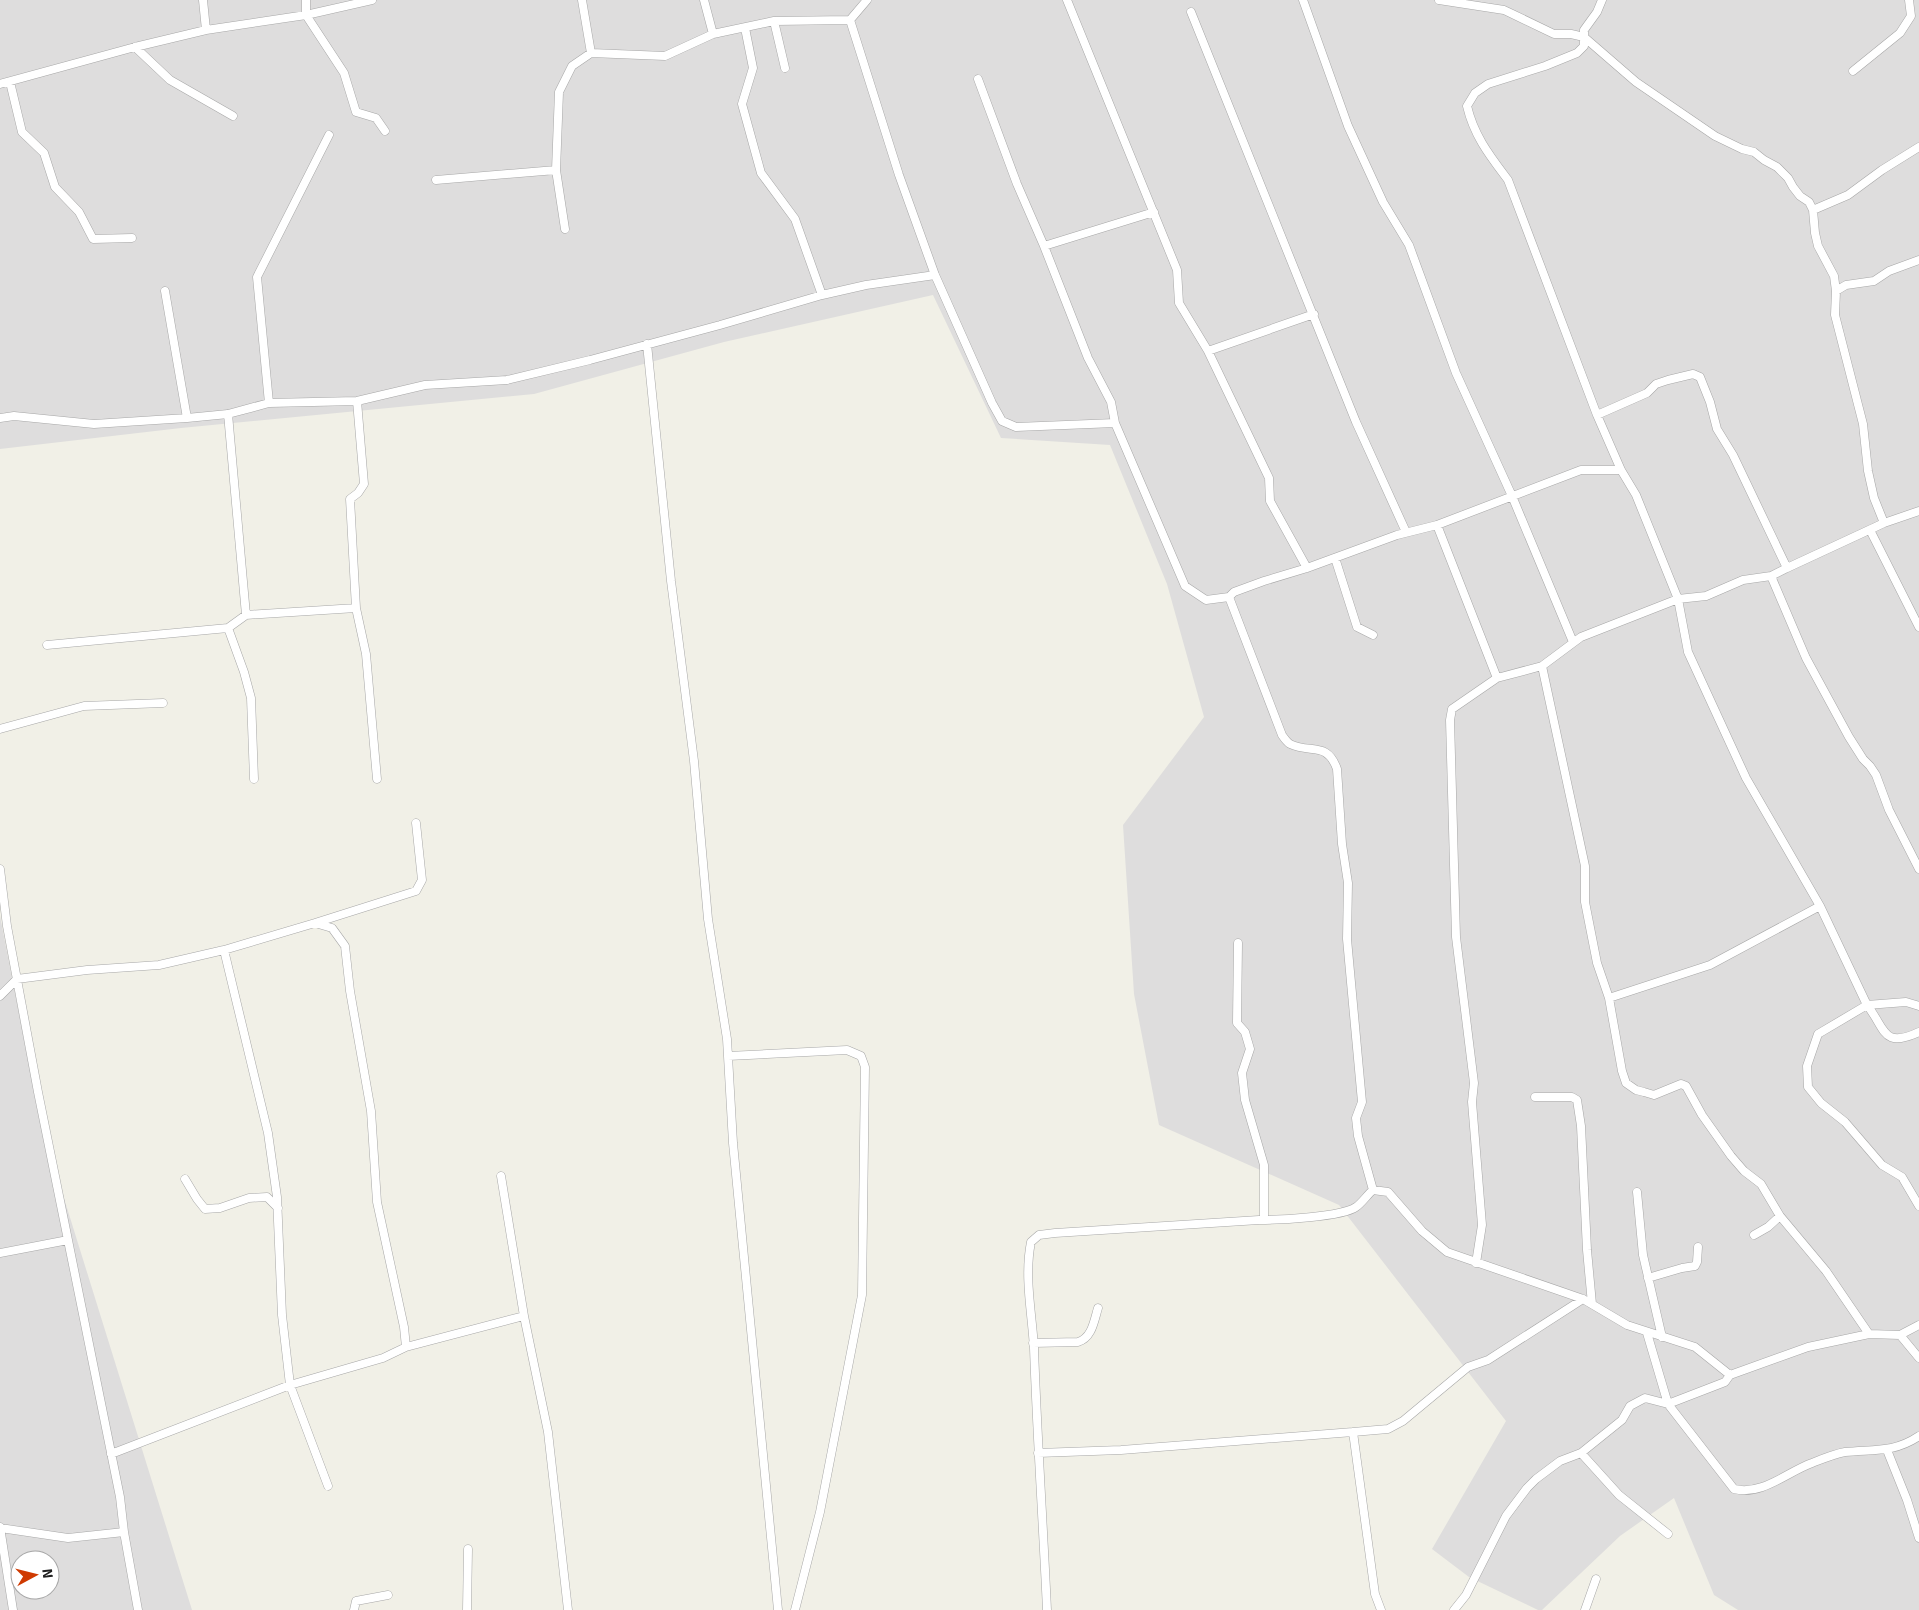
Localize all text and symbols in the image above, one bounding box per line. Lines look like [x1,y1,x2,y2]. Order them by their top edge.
north arrow [10,1550,60,1600]
text: N [38,1568,56,1579]

